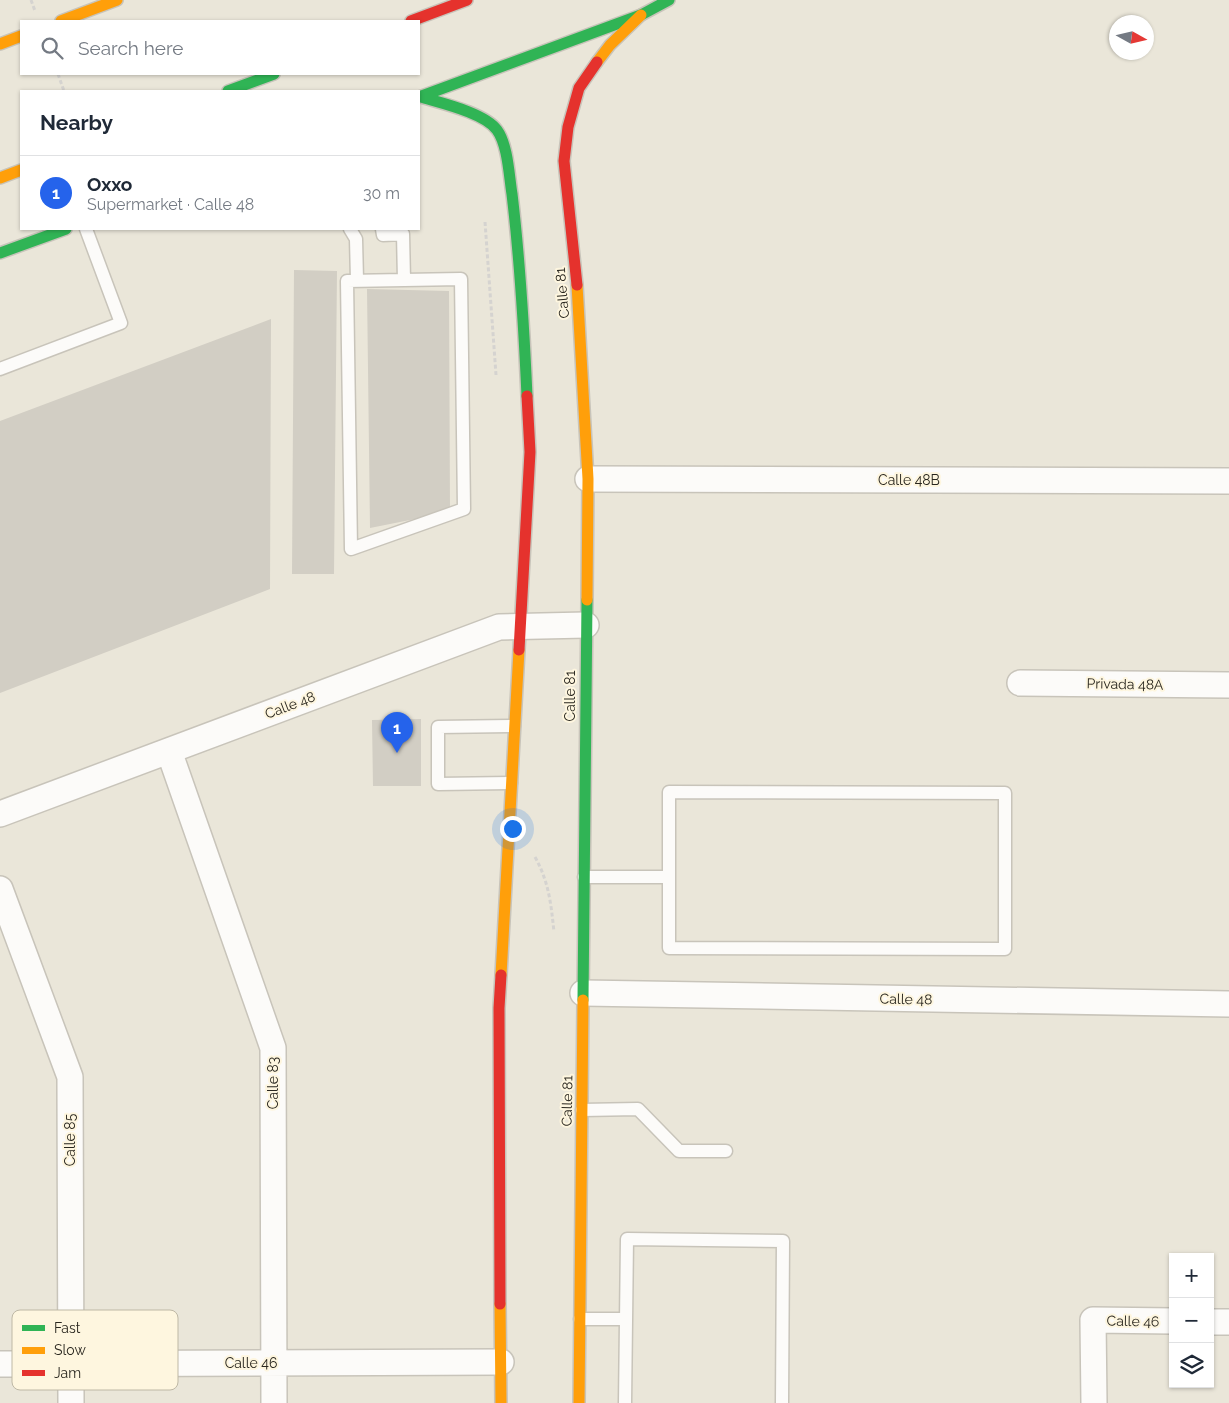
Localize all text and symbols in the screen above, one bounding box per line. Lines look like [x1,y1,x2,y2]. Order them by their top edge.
north arrow [1109,15,1154,60]
search box [20,20,420,75]
icon: search [38,34,66,62]
text: Search here [78,37,184,59]
text: Nearby [40,110,113,135]
text: Oxxo [87,173,132,195]
text: 1 [52,184,60,203]
text: 30 m [363,184,400,203]
text: Supermarket · Calle 48 [87,195,254,214]
street label: Calle 81 [552,267,572,319]
street label: Calle 48B [878,472,940,488]
street label: Calle 81 [562,671,578,721]
street label: Privada 48A [1086,675,1164,693]
street label: Calle 48 [263,688,317,722]
pin: 1 [381,712,413,753]
your location [500,816,526,842]
street label: Calle 48 [880,991,932,1007]
street label: Calle 83 [265,1057,281,1109]
street label: Calle 81 [559,1075,575,1127]
street label: Calle 85 [62,1113,78,1166]
map controls [1169,1253,1214,1388]
button: + [1169,1253,1214,1298]
button: − [1169,1298,1214,1343]
legend [12,1310,178,1390]
street label: Calle 46 [1106,1313,1160,1329]
text: Fast [54,1320,81,1336]
text: Slow [54,1342,86,1358]
button: layers [1169,1343,1214,1388]
street label: Calle 46 [225,1355,277,1371]
text: Jam [54,1365,81,1381]

